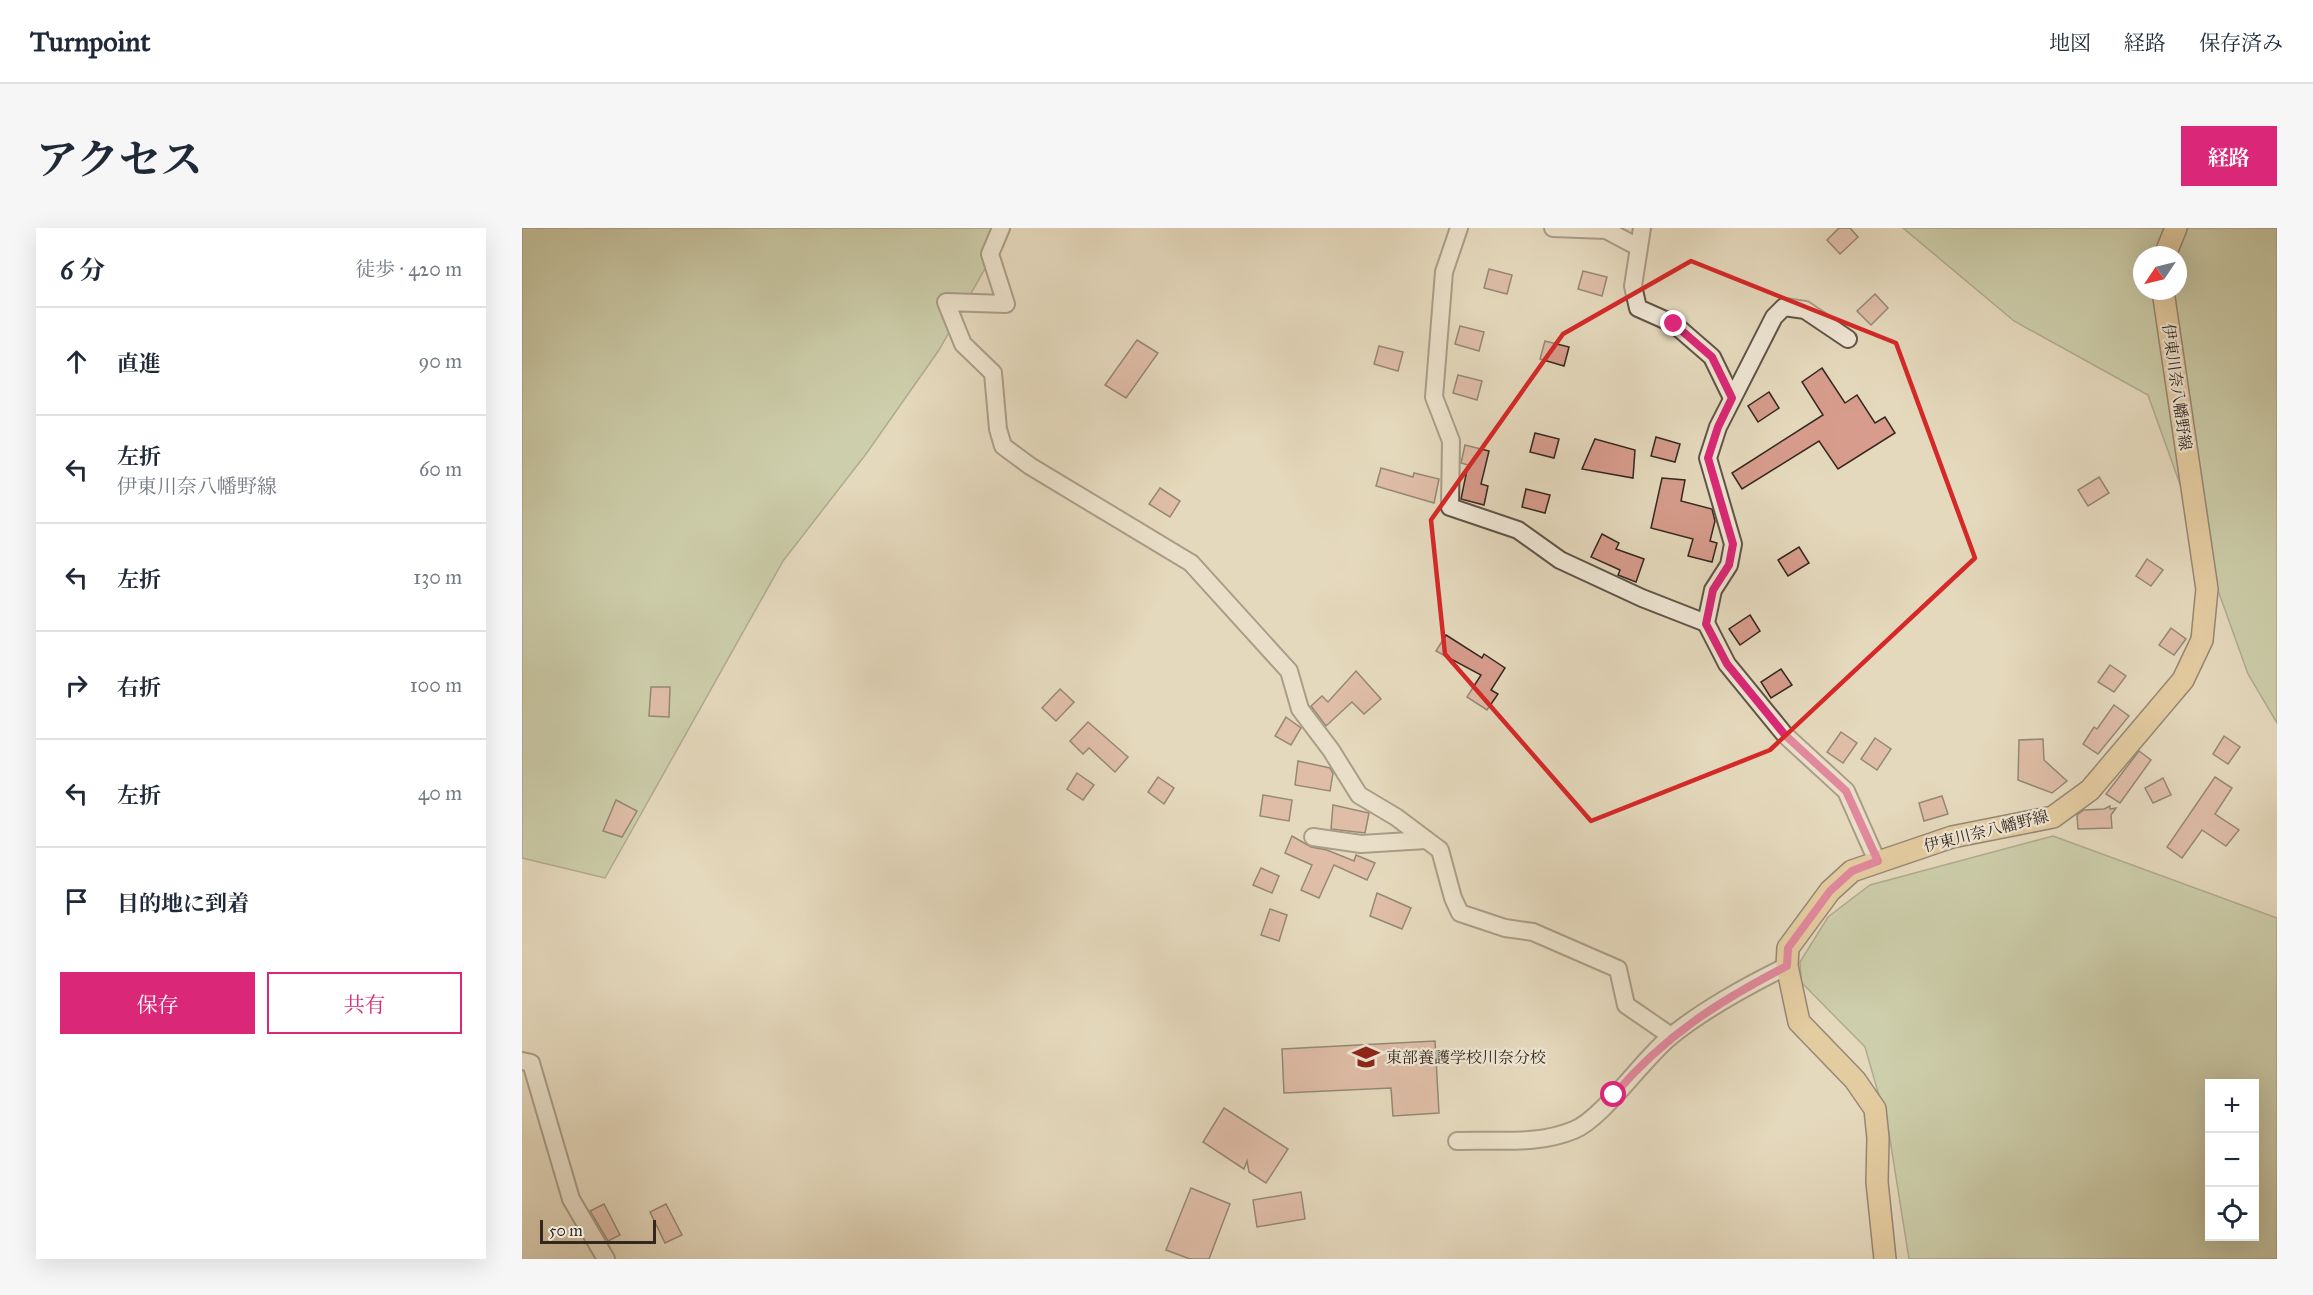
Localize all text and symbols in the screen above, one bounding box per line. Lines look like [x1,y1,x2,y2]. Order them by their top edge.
text: Turnpoint [30,24,150,59]
text: 地図 [2049,30,2091,56]
text: 経路 [2124,30,2166,56]
text: 保存済み [2199,30,2283,56]
button: 経路 [2181,126,2277,186]
text: アクセス [36,134,203,186]
north arrow [2133,246,2187,300]
text: 6 分 [60,254,105,286]
text: 徒歩 · 420 m [355,257,462,281]
route end [1660,310,1686,336]
street label: 伊東川奈八幡野線 [2159,322,2195,452]
icon: ahead [60,345,93,378]
text: 90 m [419,349,462,373]
text: 直進 [117,350,161,377]
text: 左折 [117,443,161,470]
icon: left [60,453,93,486]
text: 60 m [419,457,462,481]
text: 伊東川奈八幡野線 [117,474,277,498]
icon: left [60,561,93,594]
text: 130 m [413,565,462,589]
text: 左折 [117,566,161,593]
icon: right [60,669,93,702]
text: 100 m [410,673,462,697]
text: 右折 [117,674,161,701]
icon: left [60,777,93,810]
text: 40 m [418,781,462,805]
text: 左折 [117,782,161,809]
street label: 伊東川奈八幡野線 [1922,806,2050,856]
icon: arrive [60,885,93,918]
text: 目的地に到着 [117,890,249,917]
button: 保存 [60,972,255,1034]
button: 共有 [267,972,462,1034]
school or university icon: 東部養護学校川奈分校 [1351,1042,1381,1072]
place label: 東部養護学校川奈分校 [1386,1048,1546,1067]
map controls [2205,1079,2259,1241]
button: + [2205,1079,2259,1133]
route start [1600,1081,1626,1107]
button: − [2205,1133,2259,1187]
button: locate [2205,1187,2259,1241]
scale bar [540,1217,656,1244]
text: 50 m [549,1221,583,1240]

